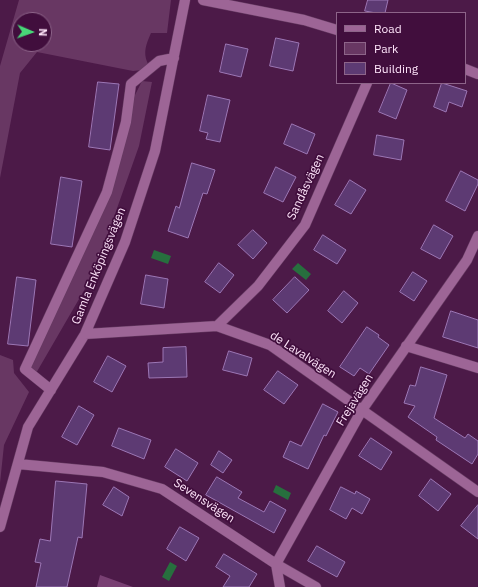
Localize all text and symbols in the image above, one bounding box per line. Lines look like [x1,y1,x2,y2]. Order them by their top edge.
north arrow [12,12,52,52]
legend [336,12,466,84]
text: Road [374,21,402,36]
text: N [36,28,50,37]
text: Park [374,41,398,56]
text: Building [374,61,418,76]
street label: Sandåsvägen [284,152,328,222]
street label: Gamla Enköpingsvägen [69,205,129,327]
street label: de Lavalvägen [267,328,339,382]
street label: Frejavägen [333,371,377,429]
street label: Sevensvägen [171,476,237,526]

